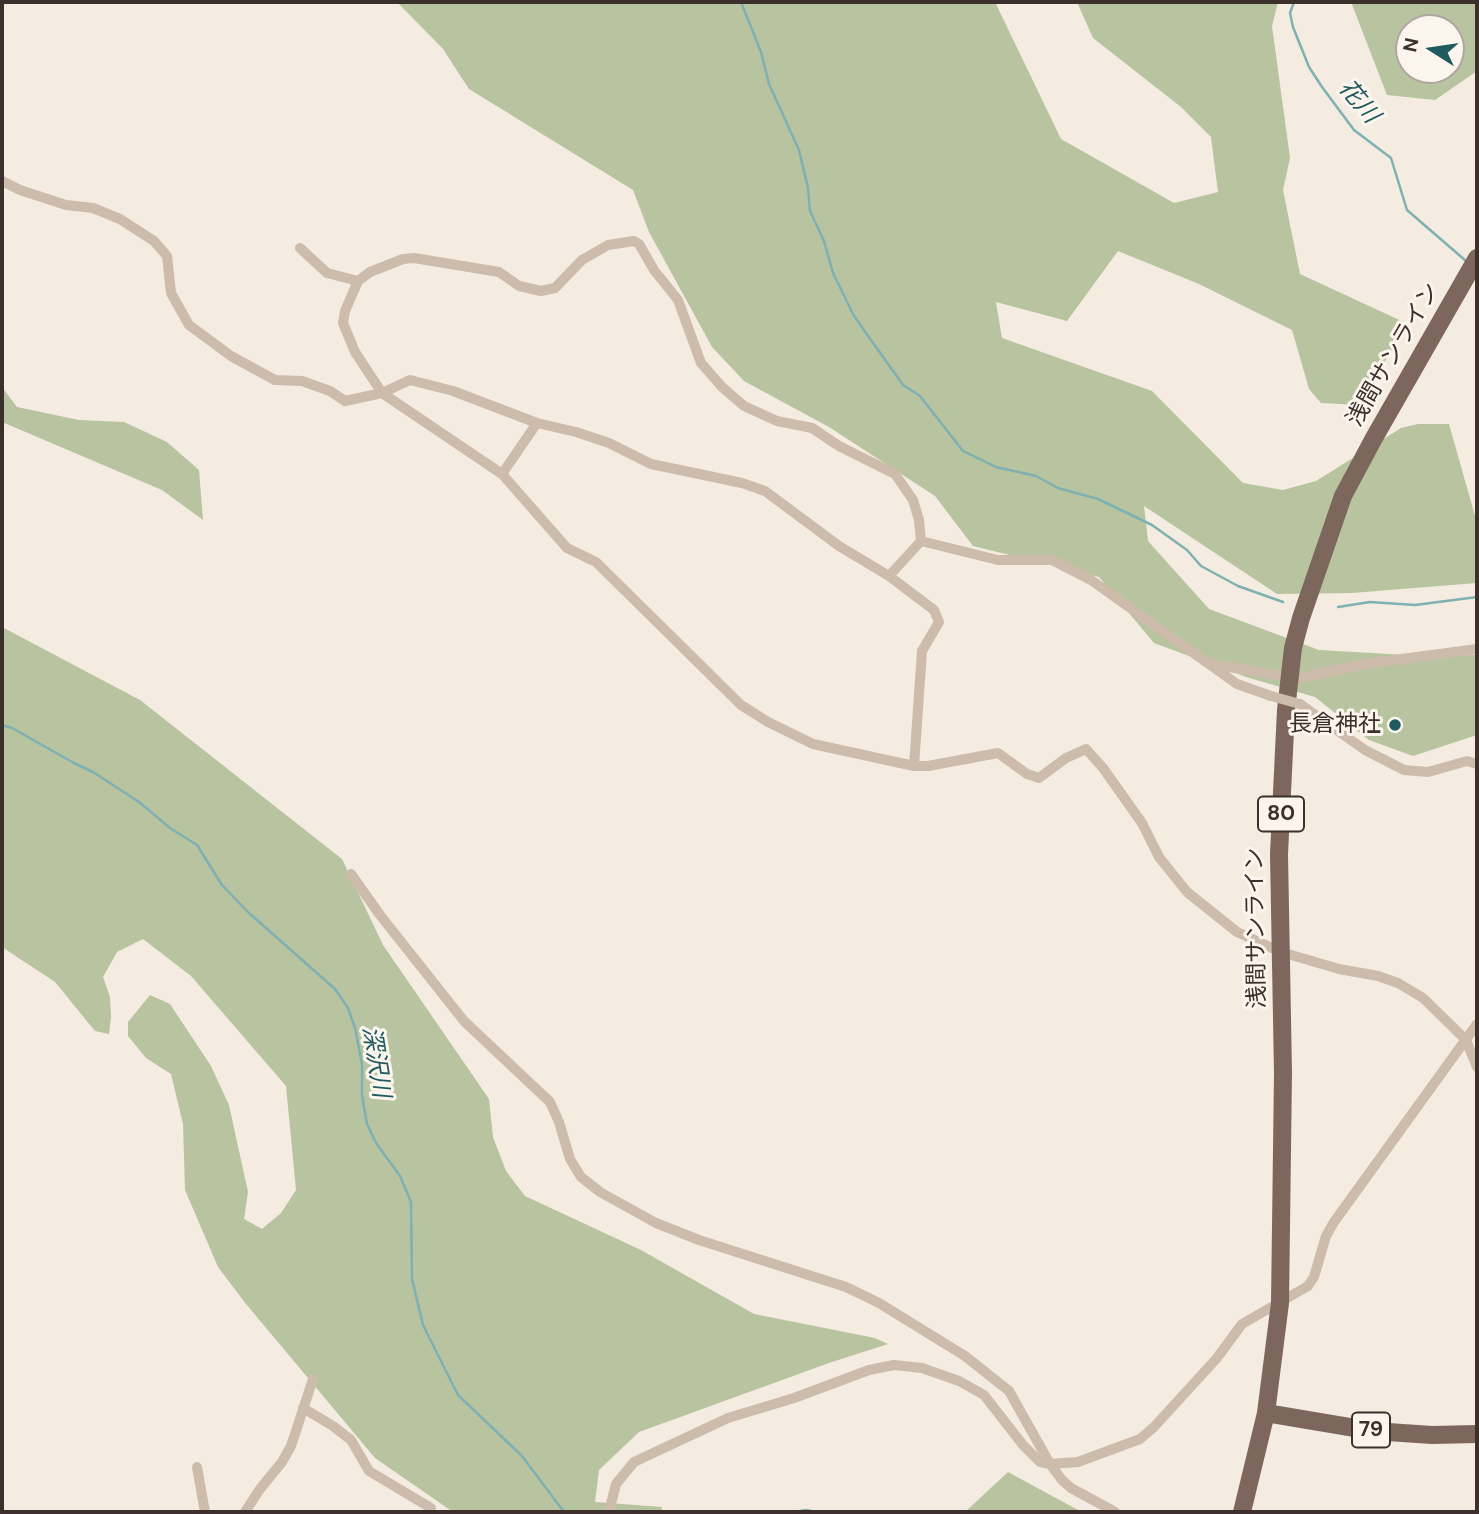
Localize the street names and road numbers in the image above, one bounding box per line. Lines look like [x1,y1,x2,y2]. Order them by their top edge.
street label: 浅間サンライン [1342,278,1446,432]
road number: 80 [1258,796,1304,832]
street label: 浅間サンライン [1242,847,1272,1009]
road number: 79 [1352,1412,1390,1448]

